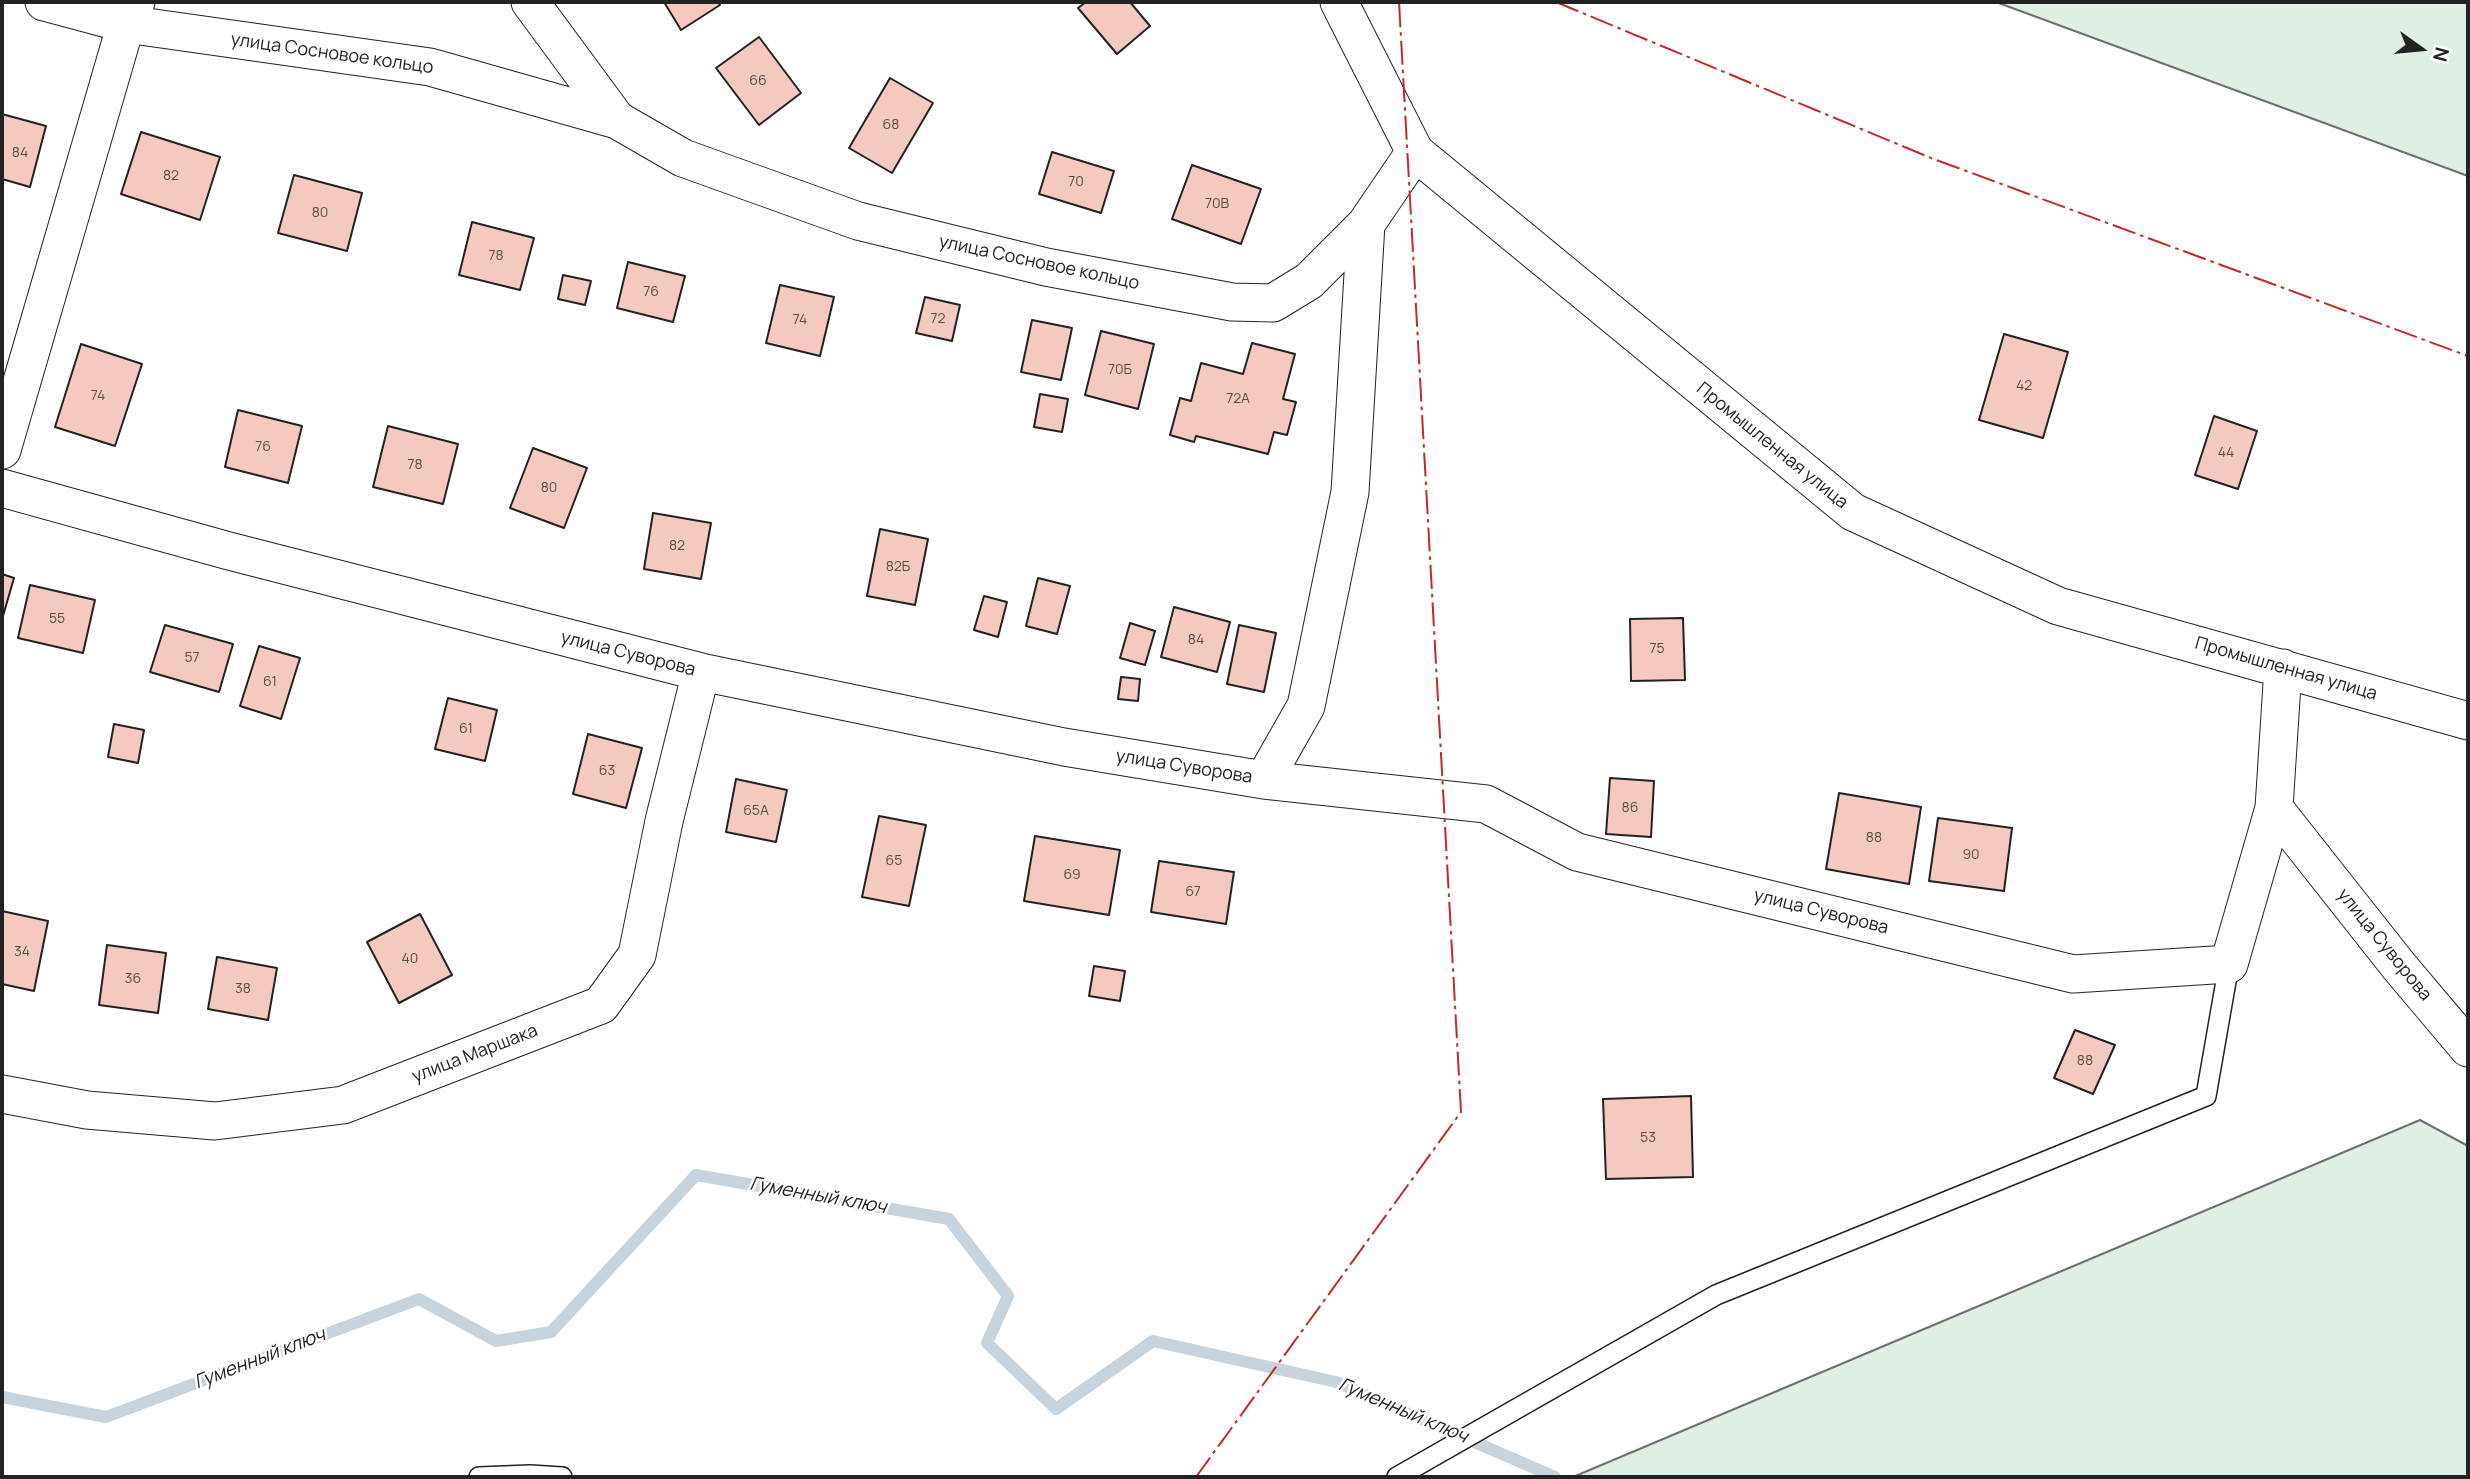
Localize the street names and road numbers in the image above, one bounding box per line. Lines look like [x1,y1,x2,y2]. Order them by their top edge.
street label: улица Сосновое кольцо [229,29,435,79]
street label: улица Сосновое кольцо [937,231,1141,295]
street label: Промышленная улица [1692,378,1852,514]
street label: улица Суворова [558,627,698,681]
street label: Промышленная улица [2192,633,2380,705]
street label: улица Суворова [1114,746,1254,788]
street label: улица Суворова [1751,885,1891,939]
street label: улица Суворова [2332,885,2436,1005]
street label: улица Маршака [409,1020,541,1088]

